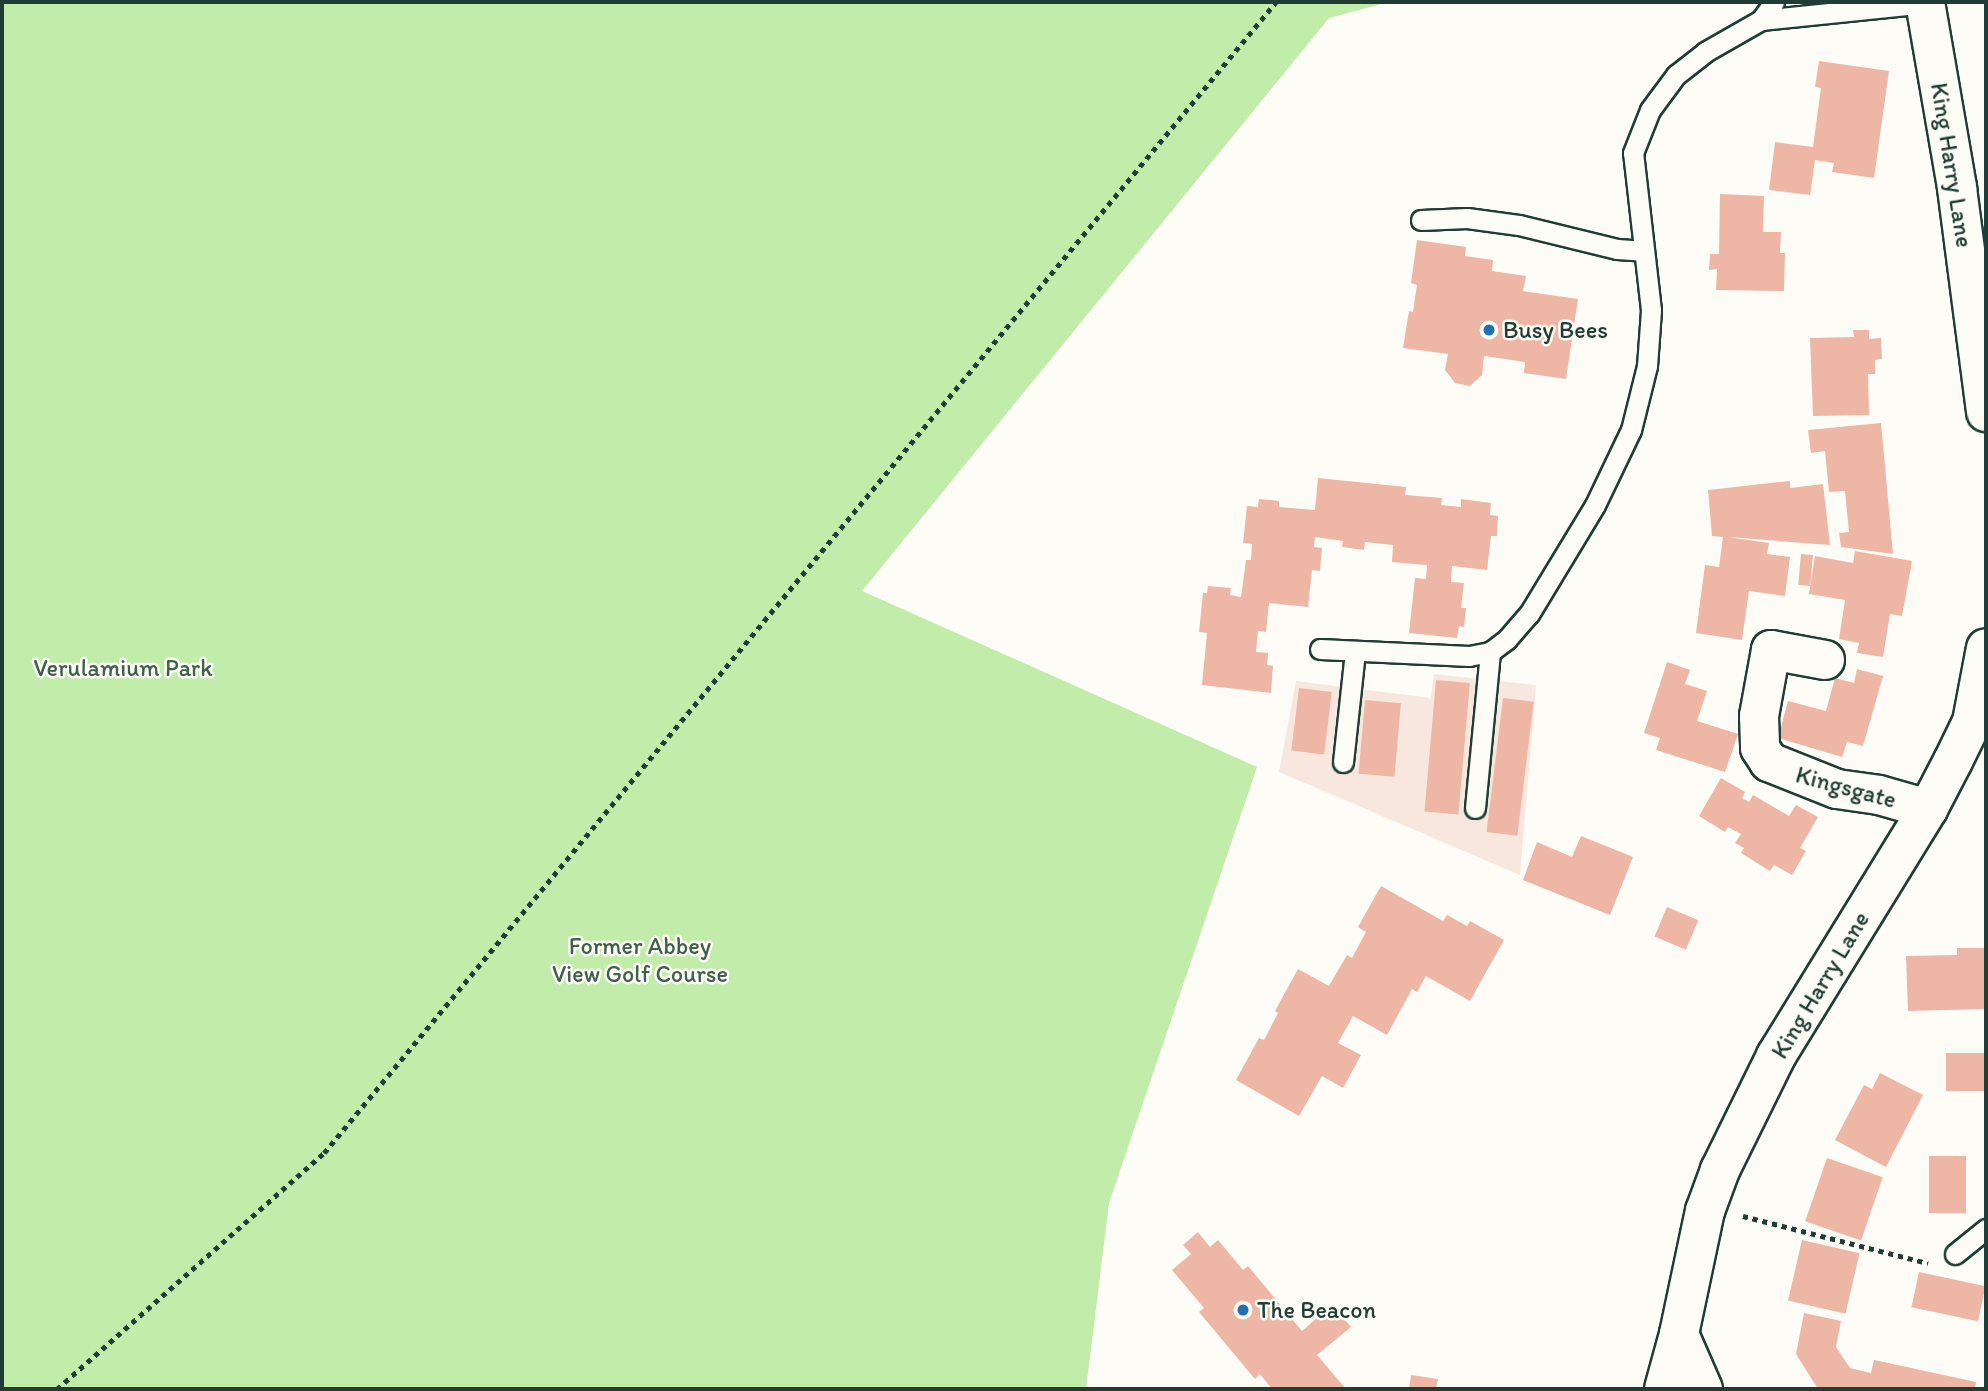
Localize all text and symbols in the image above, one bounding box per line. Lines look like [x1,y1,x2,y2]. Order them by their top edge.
street label: King Harry Lane [1925,80,1979,250]
place label: Busy Bees [1503,316,1608,344]
marker: Busy Bees [1481,322,1497,338]
park label: Verulamium Park [34,654,212,682]
street label: Kingsgate [1793,760,1899,814]
street label: King Harry Lane [1765,906,1875,1064]
park label: Former Abbey View Golf Course [552,932,728,988]
place label: The Beacon [1257,1296,1375,1324]
marker: The Beacon [1235,1302,1251,1318]

